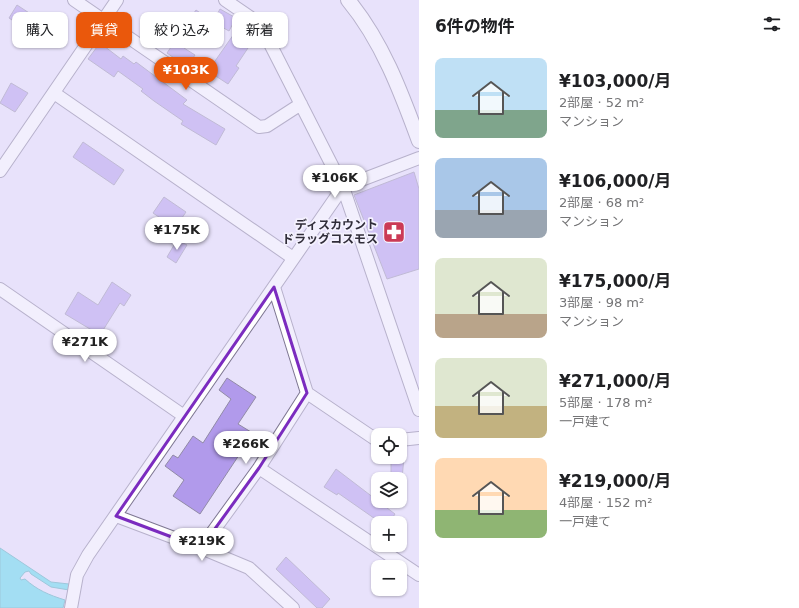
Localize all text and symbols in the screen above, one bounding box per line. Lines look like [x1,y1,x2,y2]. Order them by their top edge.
chip: 購入 [12,12,68,48]
chip: 賃貸 [76,12,132,48]
chip: 絞り込み [140,12,224,48]
chip: 新着 [232,12,288,48]
icon: filters [761,13,783,35]
text: 6件の物件 [435,16,515,36]
pin: ¥103K [158,57,214,91]
text: ¥103K [163,62,209,77]
text: ¥103,000/月 [559,71,671,91]
icon: home [467,74,515,122]
text: 2部屋 · 52 m² [559,95,644,110]
text: マンション [559,114,624,129]
pin: ¥106K [307,165,363,199]
text: ¥106K [312,170,358,185]
text: ¥106,000/月 [559,171,671,191]
icon: home [467,174,515,222]
text: 2部屋 · 68 m² [559,195,644,210]
text: マンション [559,214,624,229]
pin: ¥175K [149,217,205,251]
place label: ディスカウント ドラッグコスモス [282,218,378,246]
pharmacy icon: ディスカウント ドラッグコスモス [381,219,407,245]
text: ¥175K [154,222,200,237]
text: ¥175,000/月 [559,271,671,291]
icon: home [467,274,515,322]
text: 3部屋 · 98 m² [559,295,644,310]
text: マンション [559,314,624,329]
pin: ¥271K [57,329,113,363]
text: ¥271K [62,334,108,349]
text: ¥271,000/月 [559,371,671,391]
icon: home [467,374,515,422]
text: 5部屋 · 178 m² [559,395,653,410]
text: 一戸建て [559,414,611,429]
map controls [371,428,407,596]
button: locate [371,428,407,464]
pin: ¥266K [218,431,274,465]
text: ¥266K [223,436,269,451]
text: ¥219,000/月 [559,471,671,491]
button: layers [371,472,407,508]
icon: home [467,474,515,522]
text: 4部屋 · 152 m² [559,495,653,510]
text: 一戸建て [559,514,611,529]
button: + [371,516,407,552]
pin: ¥219K [174,528,230,562]
text: ¥219K [179,533,225,548]
button: − [371,560,407,596]

